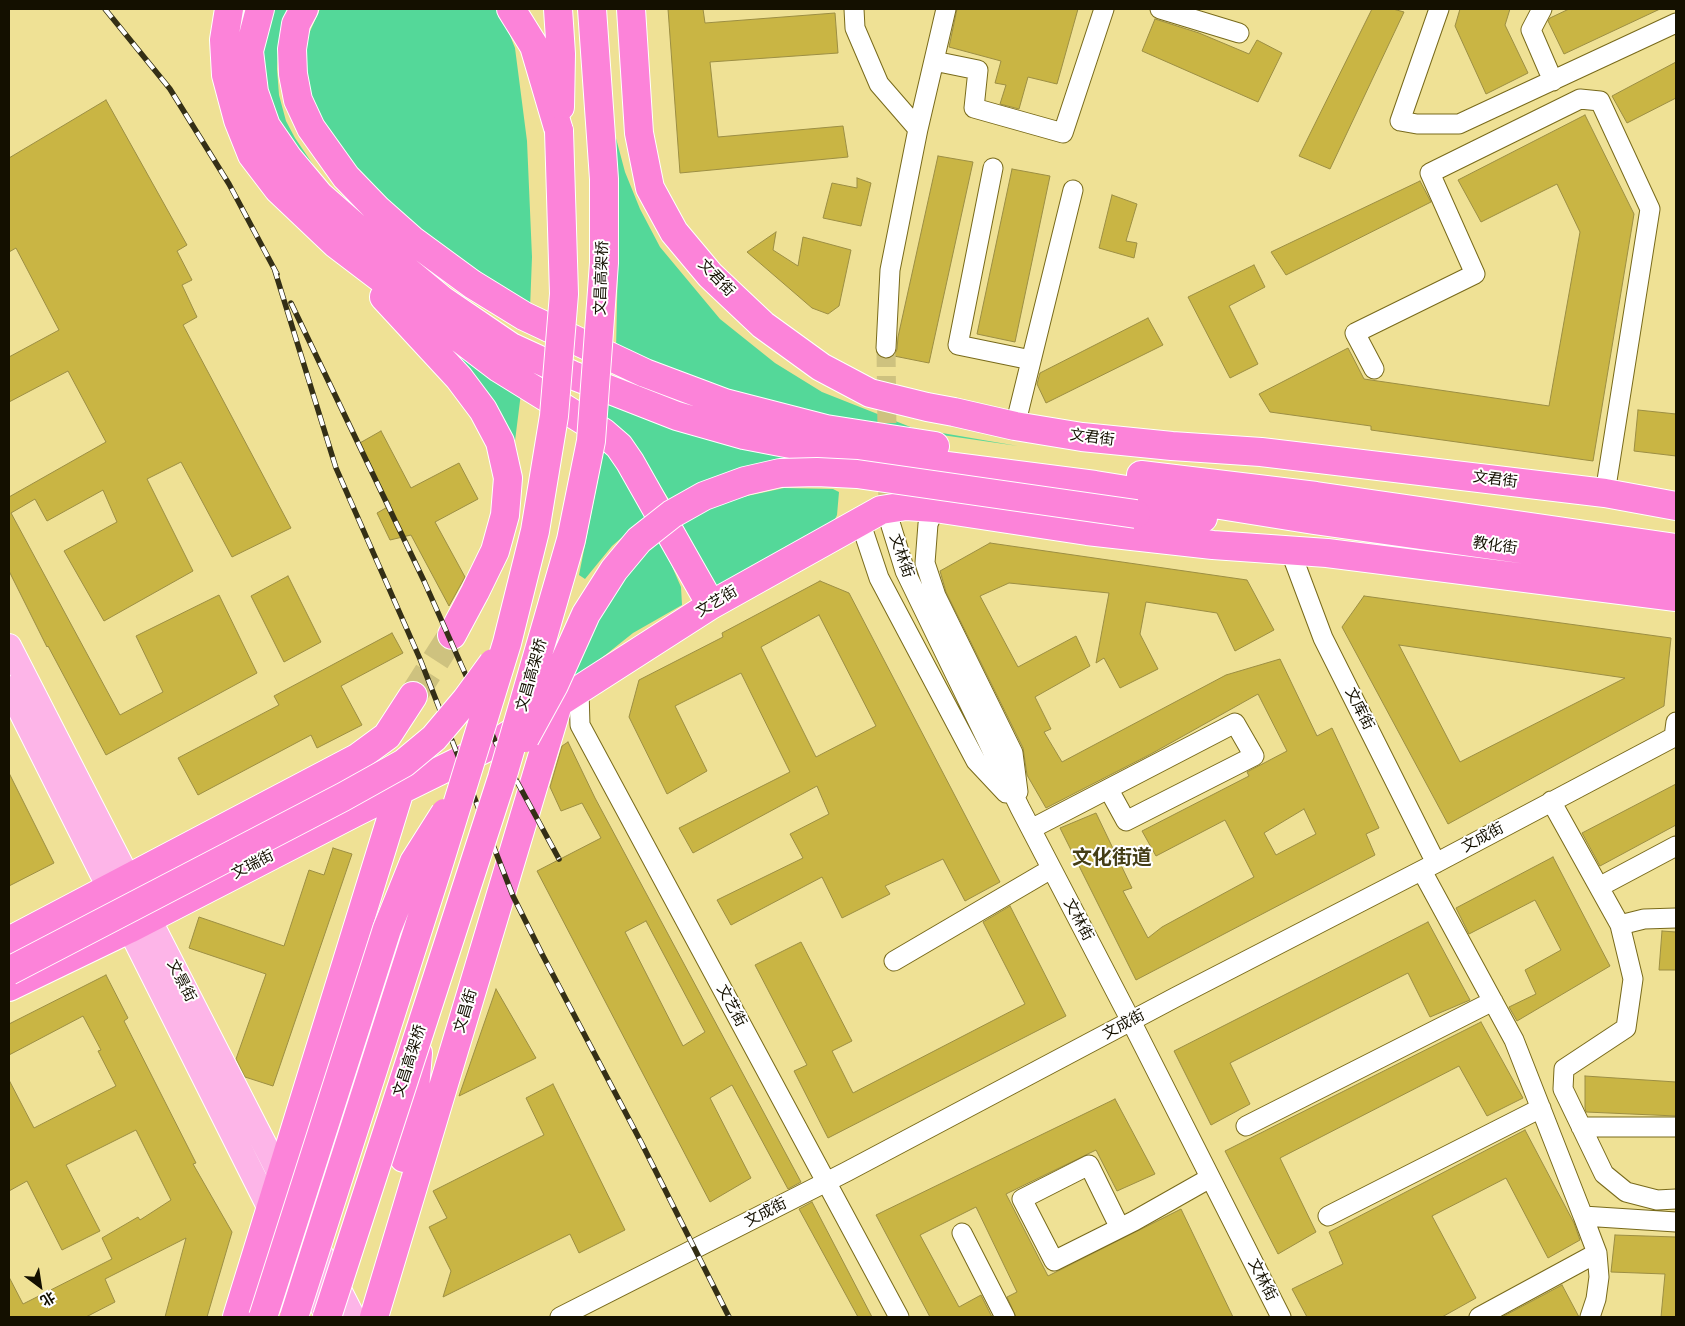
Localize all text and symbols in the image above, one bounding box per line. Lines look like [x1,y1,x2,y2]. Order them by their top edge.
street label: 文昌高架桥 [592,240,612,316]
street label: 文君街 [694,256,738,300]
street label: 文君街 [1069,426,1115,450]
street label: 文君街 [1472,468,1518,492]
street label: 文林街 [885,532,917,580]
street label: 教化街 [1471,534,1519,558]
street label: 文艺街 [693,583,741,621]
street label: 文昌高架桥 [513,636,551,714]
street label: 文库街 [1341,685,1377,733]
street label: 文成街 [1459,819,1507,857]
street label: 文瑞街 [229,847,277,883]
district label: 文化街道 [1072,847,1152,871]
street label: 文林街 [1059,896,1097,944]
street label: 文景街 [163,957,199,1005]
street label: 文艺街 [712,982,750,1030]
street label: 文昌街 [451,987,481,1035]
street label: 文成街 [1100,1006,1148,1044]
street label: 文昌高架桥 [390,1023,430,1099]
street label: 文成街 [742,1195,790,1231]
street label: 文林街 [1244,1256,1280,1304]
north arrow [15,1261,65,1311]
text: 北 [37,1288,58,1310]

